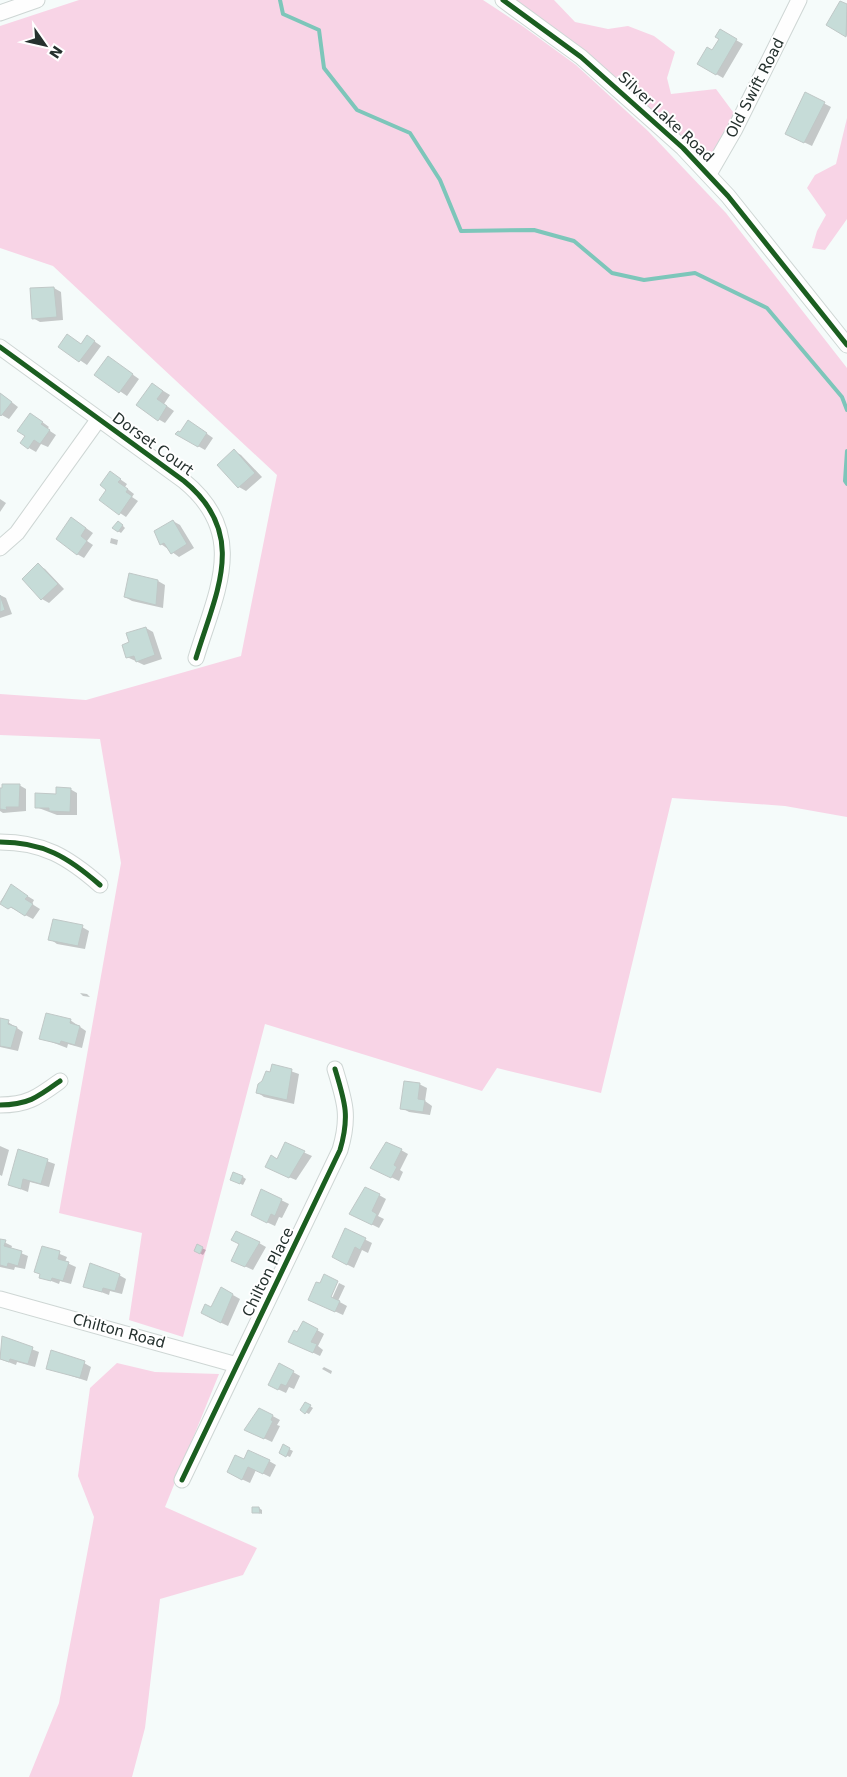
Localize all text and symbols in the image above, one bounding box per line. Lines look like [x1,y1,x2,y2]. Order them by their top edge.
north arrow [20,20,70,70]
street label: Old Swift Road [722,35,788,141]
text: N [46,43,66,62]
street label: Silver Lake Road [614,68,718,166]
street label: Dorset Court [109,409,197,480]
street label: Chilton Place [239,1224,297,1320]
street label: Chilton Road [71,1310,167,1352]

